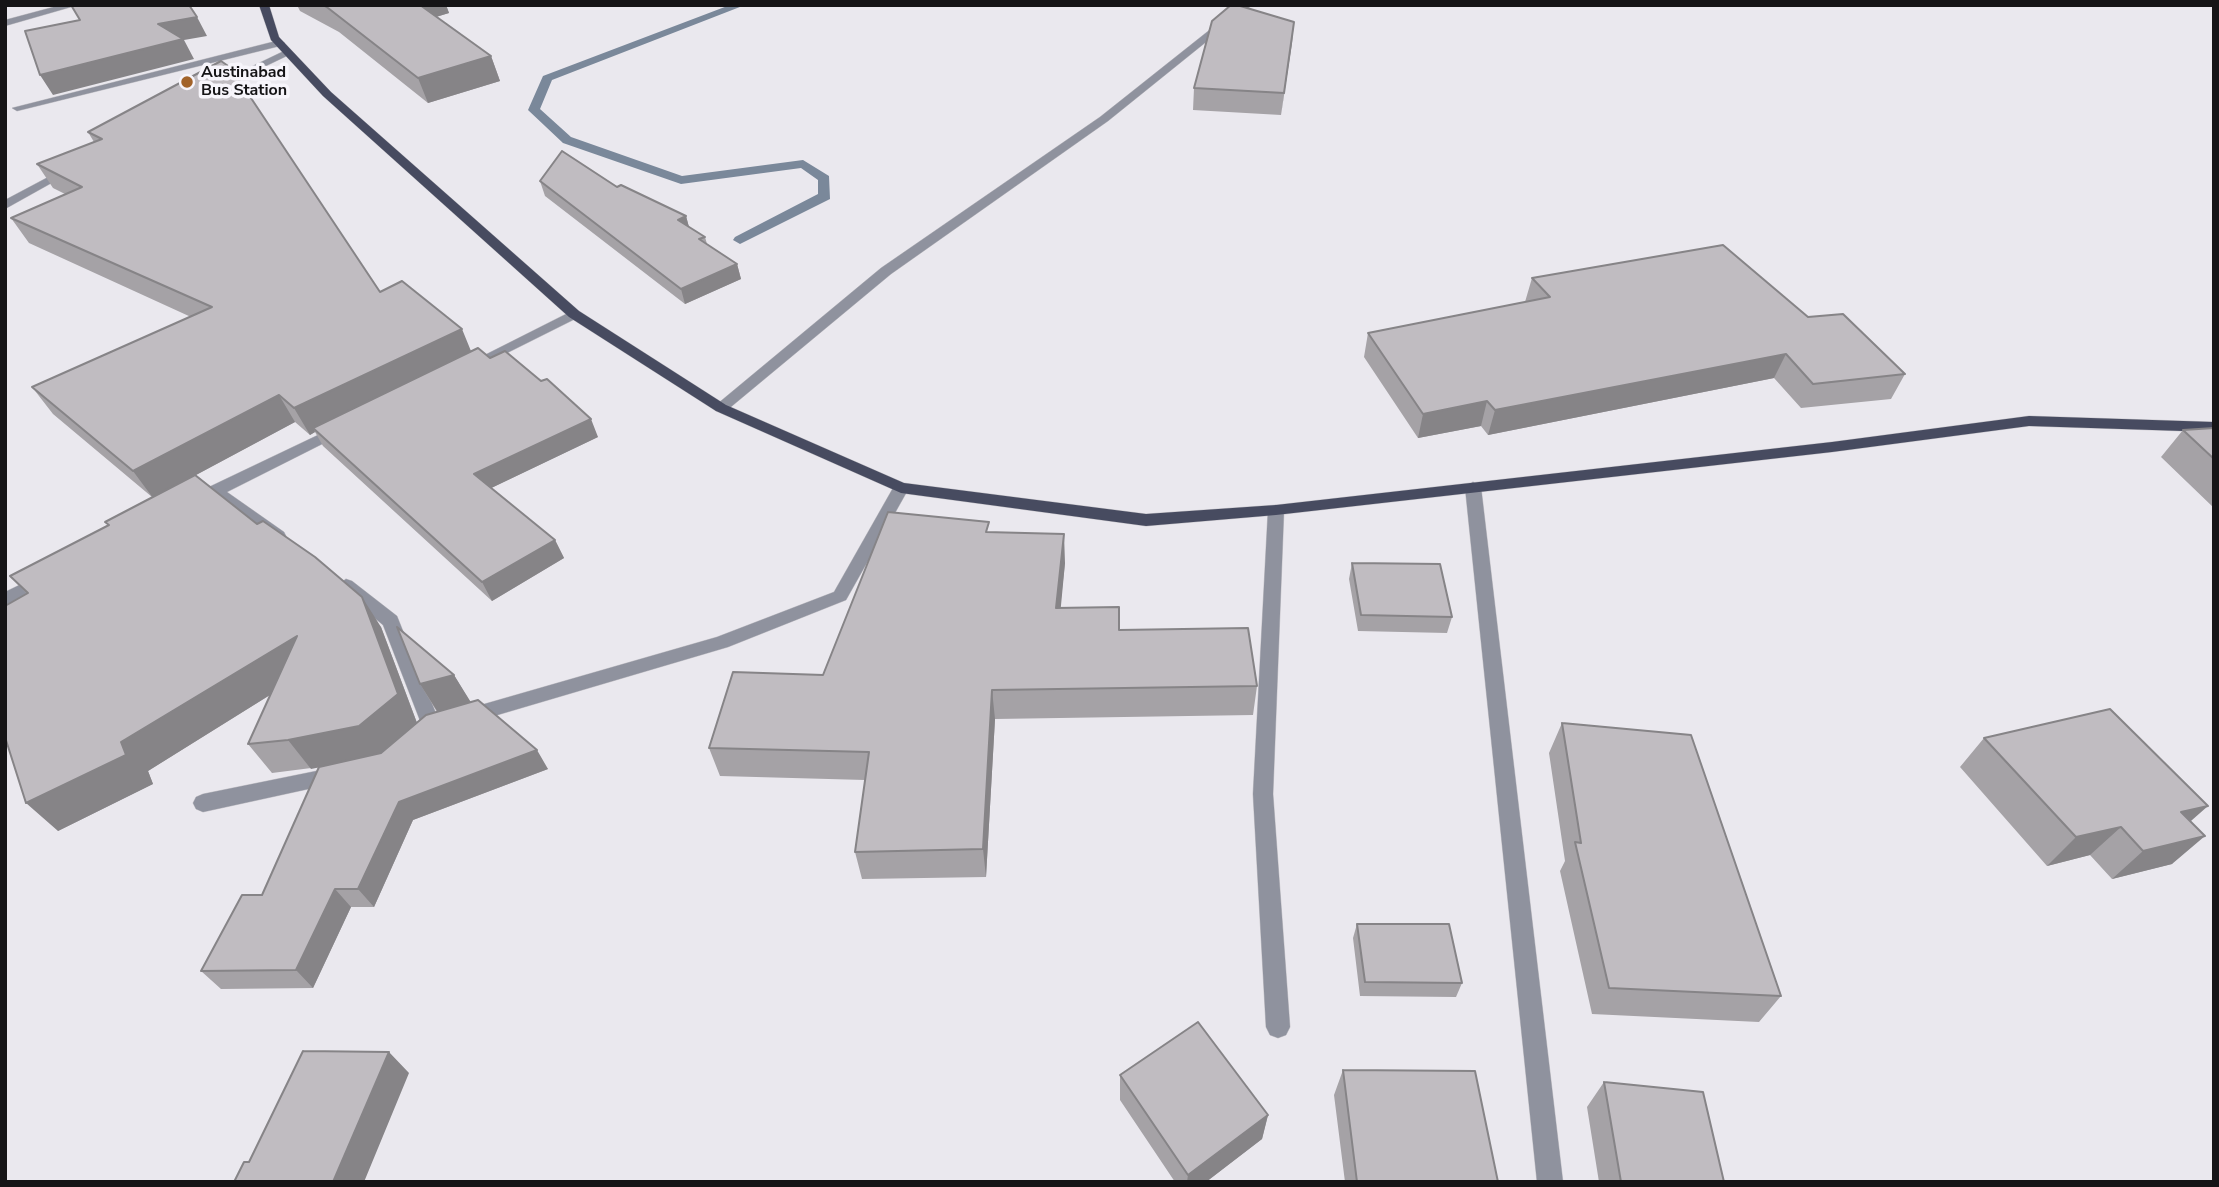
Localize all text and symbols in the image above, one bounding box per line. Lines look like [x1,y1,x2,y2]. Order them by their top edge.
place label: Austinabad Bus Station [201,63,287,101]
marker: Austinabad Bus Station [179,74,195,90]

